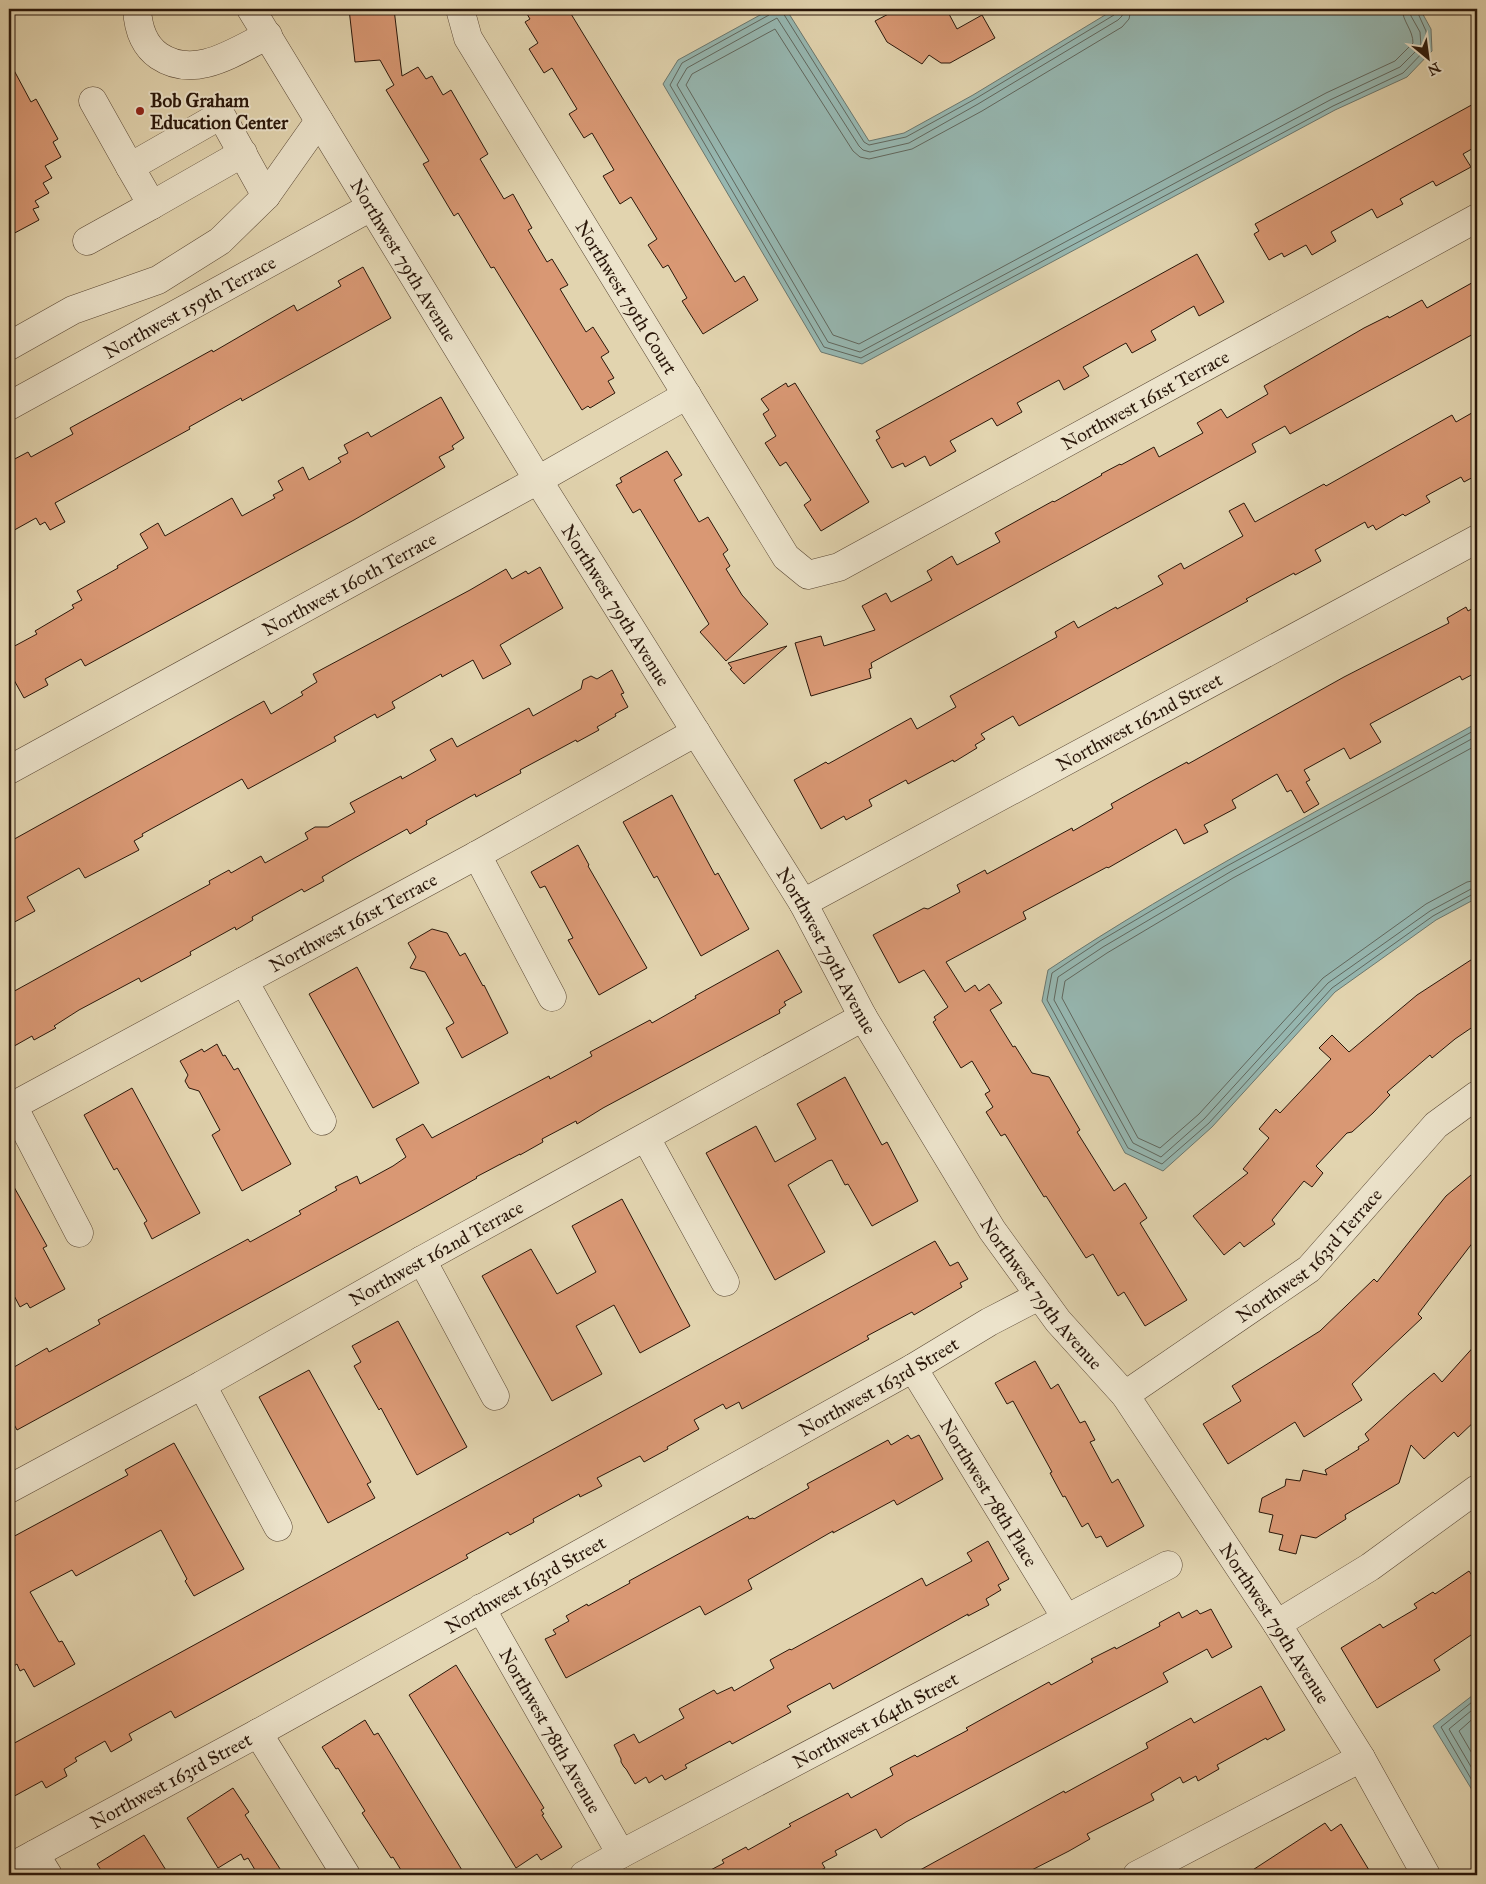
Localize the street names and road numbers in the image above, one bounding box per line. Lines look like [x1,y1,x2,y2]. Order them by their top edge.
street label: Northwest 79th Avenue [346,174,462,346]
street label: Northwest 79th Court [571,216,683,378]
street label: Northwest 159th Terrace [99,250,280,363]
street label: Northwest 161st Terrace [1057,344,1233,455]
street label: Northwest 79th Avenue [557,520,676,690]
street label: Northwest 160th Terrace [258,527,440,640]
street label: Northwest 162nd Street [1052,667,1226,776]
street label: Northwest 79th Avenue [772,863,882,1038]
street label: Northwest 161st Terrace [265,867,441,977]
street label: Northwest 163rd Terrace [1231,1183,1387,1327]
street label: Northwest 162nd Terrace [345,1195,527,1311]
street label: Northwest 79th Avenue [976,1213,1108,1374]
street label: Northwest 163rd Street [794,1332,963,1441]
street label: Northwest 78th Place [935,1414,1043,1571]
street label: Northwest 163rd Street [441,1530,610,1638]
street label: Northwest 79th Avenue [1215,1539,1335,1708]
street label: Northwest 78th Avenue [495,1644,607,1817]
street label: Northwest 164th Street [788,1666,962,1773]
street label: Northwest 163rd Street [86,1727,256,1833]

